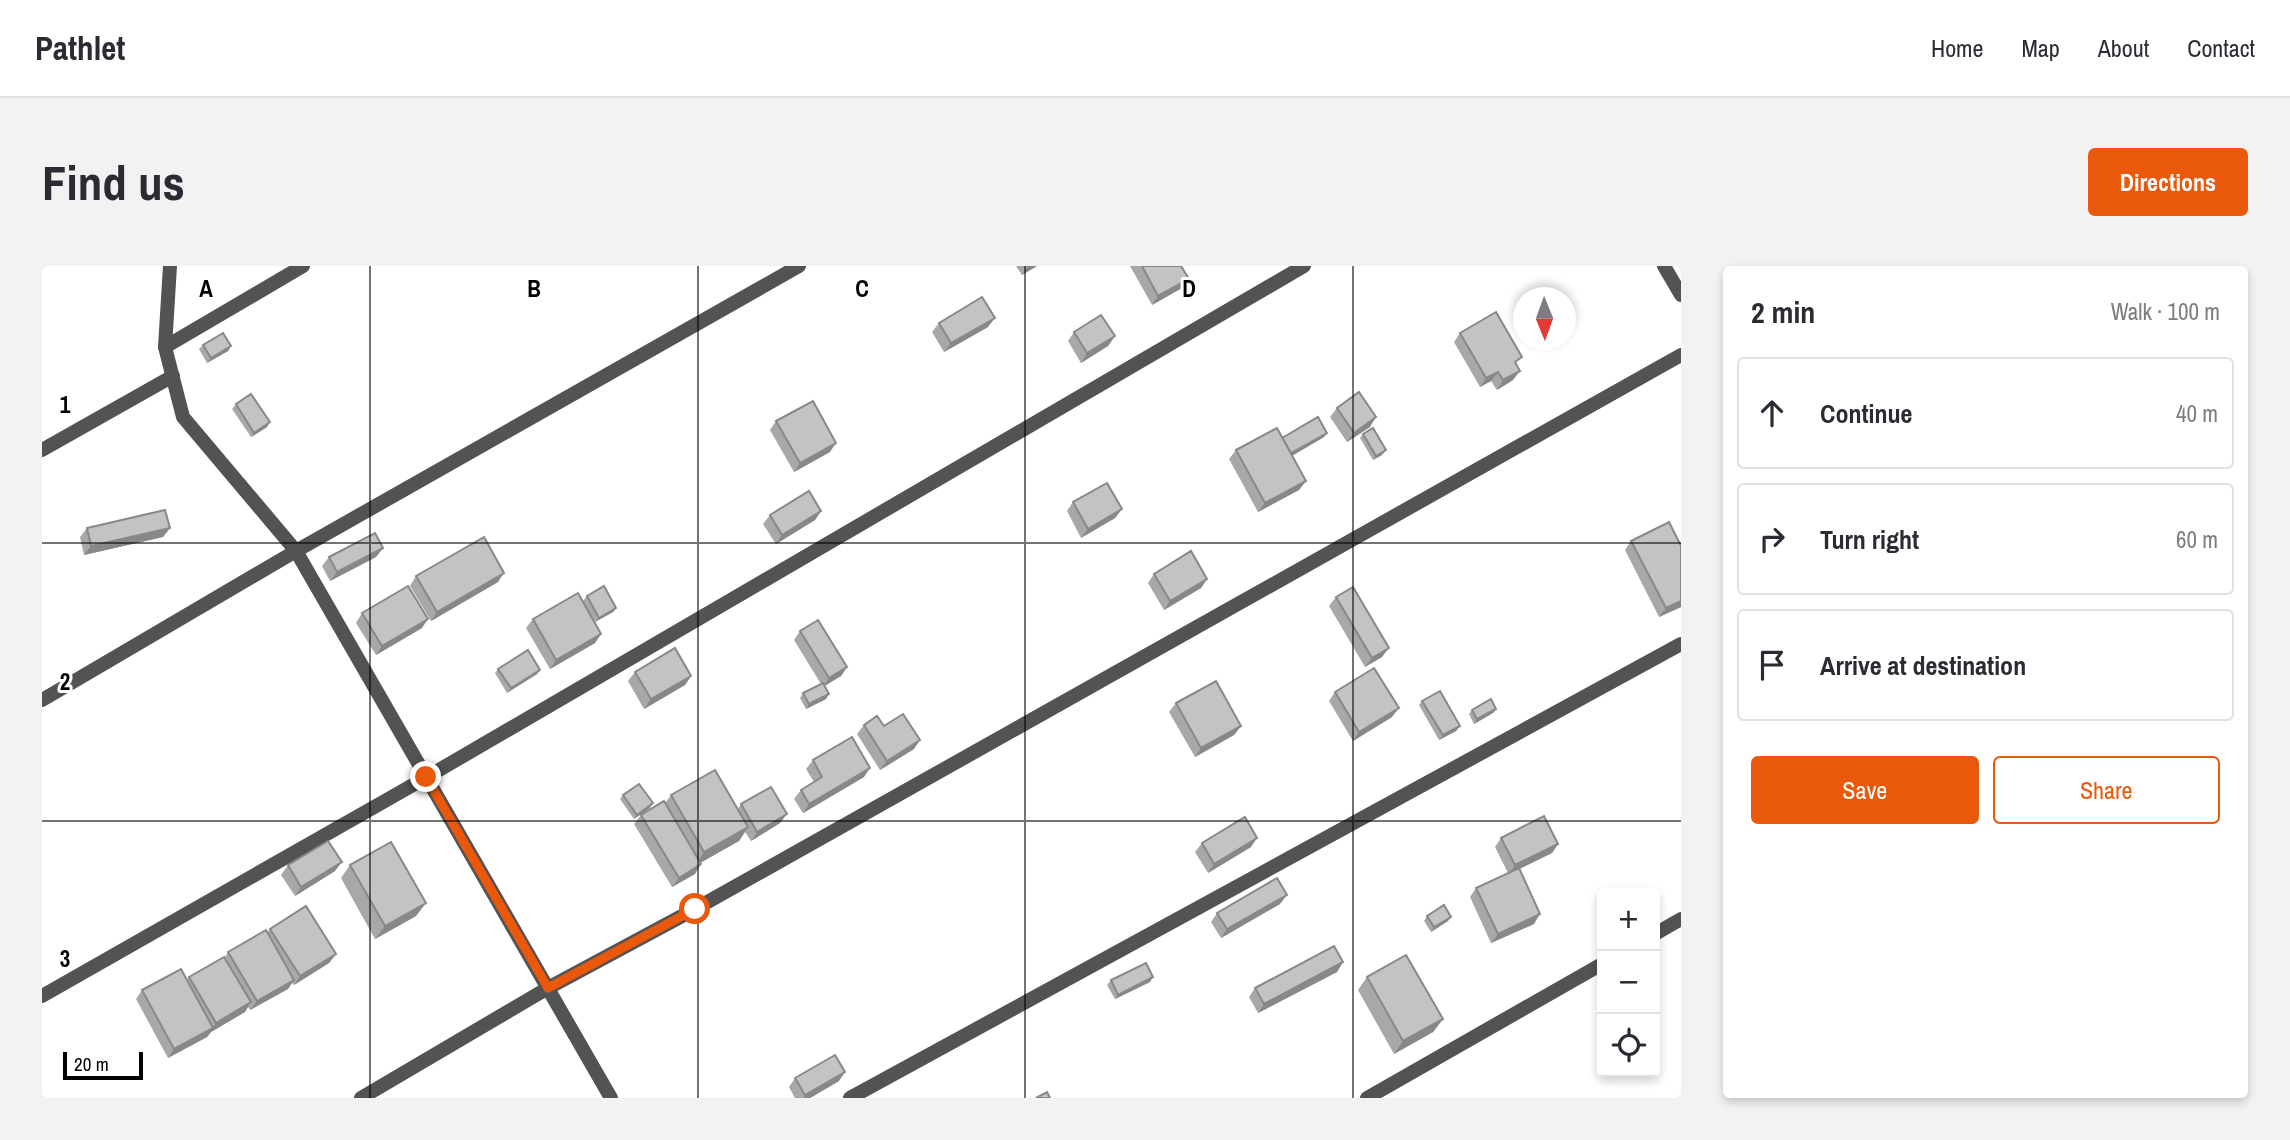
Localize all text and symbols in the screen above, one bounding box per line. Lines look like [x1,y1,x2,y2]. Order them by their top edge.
text: Pathlet [35,26,125,70]
text: Home [1931,32,1983,64]
text: Map [2021,32,2060,64]
text: About [2098,32,2149,64]
text: Contact [2187,32,2255,64]
button: Directions [2088,148,2248,216]
text: Find us [42,149,185,215]
text: A [199,273,213,304]
text: B [527,273,541,304]
text: C [855,273,869,304]
text: D [1182,273,1196,304]
north arrow [1513,287,1576,350]
text: 2 min [1751,292,1815,332]
text: Walk · 100 m [2111,296,2220,327]
text: 1 [60,389,71,420]
icon: ahead [1753,394,1791,432]
text: Continue [1820,396,1912,431]
text: 40 m [2176,398,2218,429]
icon: right [1753,520,1791,558]
text: Turn right [1820,522,1919,557]
text: 60 m [2176,524,2218,555]
icon: arrive [1753,646,1791,684]
text: Arrive at destination [1820,648,2026,683]
text: 2 [60,666,70,697]
button: Save [1751,756,1979,824]
button: Share [1993,756,2220,824]
route end [410,761,441,792]
map controls [1597,888,1660,1077]
button: + [1597,888,1660,951]
route start [679,893,710,924]
text: 3 [60,943,70,974]
button: − [1597,951,1660,1014]
button: locate [1597,1014,1660,1077]
scale bar [63,1049,144,1081]
text: 20 m [74,1051,109,1077]

